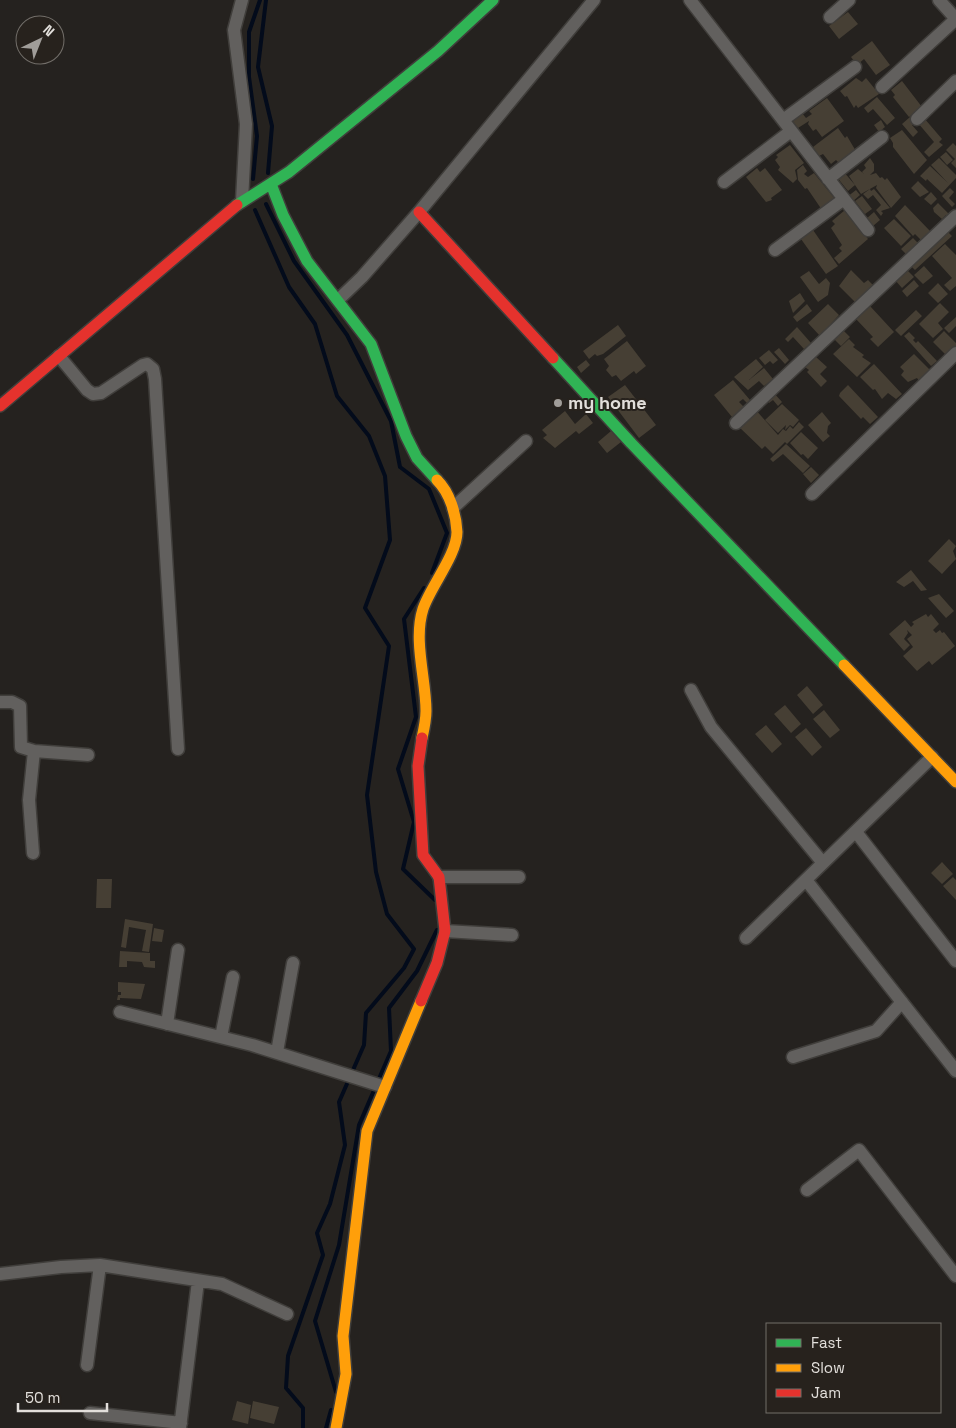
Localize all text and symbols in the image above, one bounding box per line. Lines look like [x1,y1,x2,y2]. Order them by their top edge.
north arrow [15,15,65,65]
text: N [39,21,58,40]
place label: my home [568,391,647,414]
marker: my home [552,397,564,409]
legend [766,1323,941,1413]
text: Fast [811,1333,842,1352]
text: Slow [811,1358,845,1377]
scale bar [18,1380,106,1412]
text: Jam [811,1383,841,1402]
text: 50 m [25,1388,60,1407]

